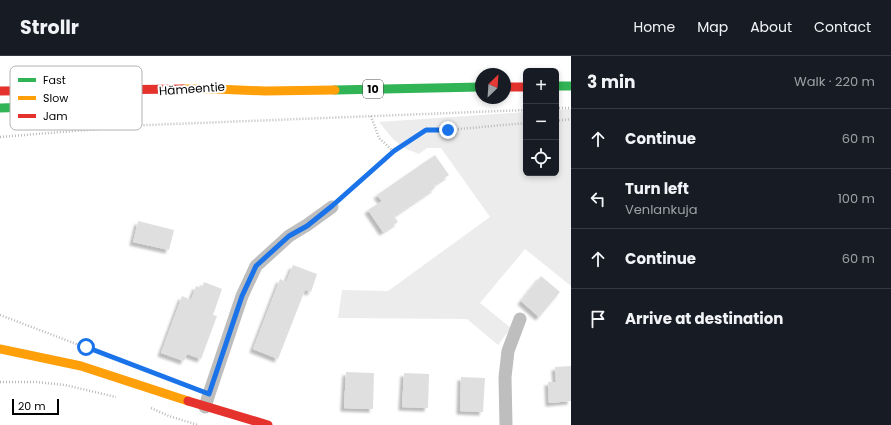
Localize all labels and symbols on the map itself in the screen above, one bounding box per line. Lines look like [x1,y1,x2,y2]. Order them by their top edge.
legend [10,66,142,130]
north arrow [475,68,511,104]
text: Fast [43,72,66,88]
street label: Hämeentie [158,78,226,99]
road number: 10 [363,80,383,98]
text: Slow [43,90,68,106]
text: Jam [43,108,68,124]
route end [439,121,457,139]
route start [77,338,95,356]
scale bar [12,397,59,416]

